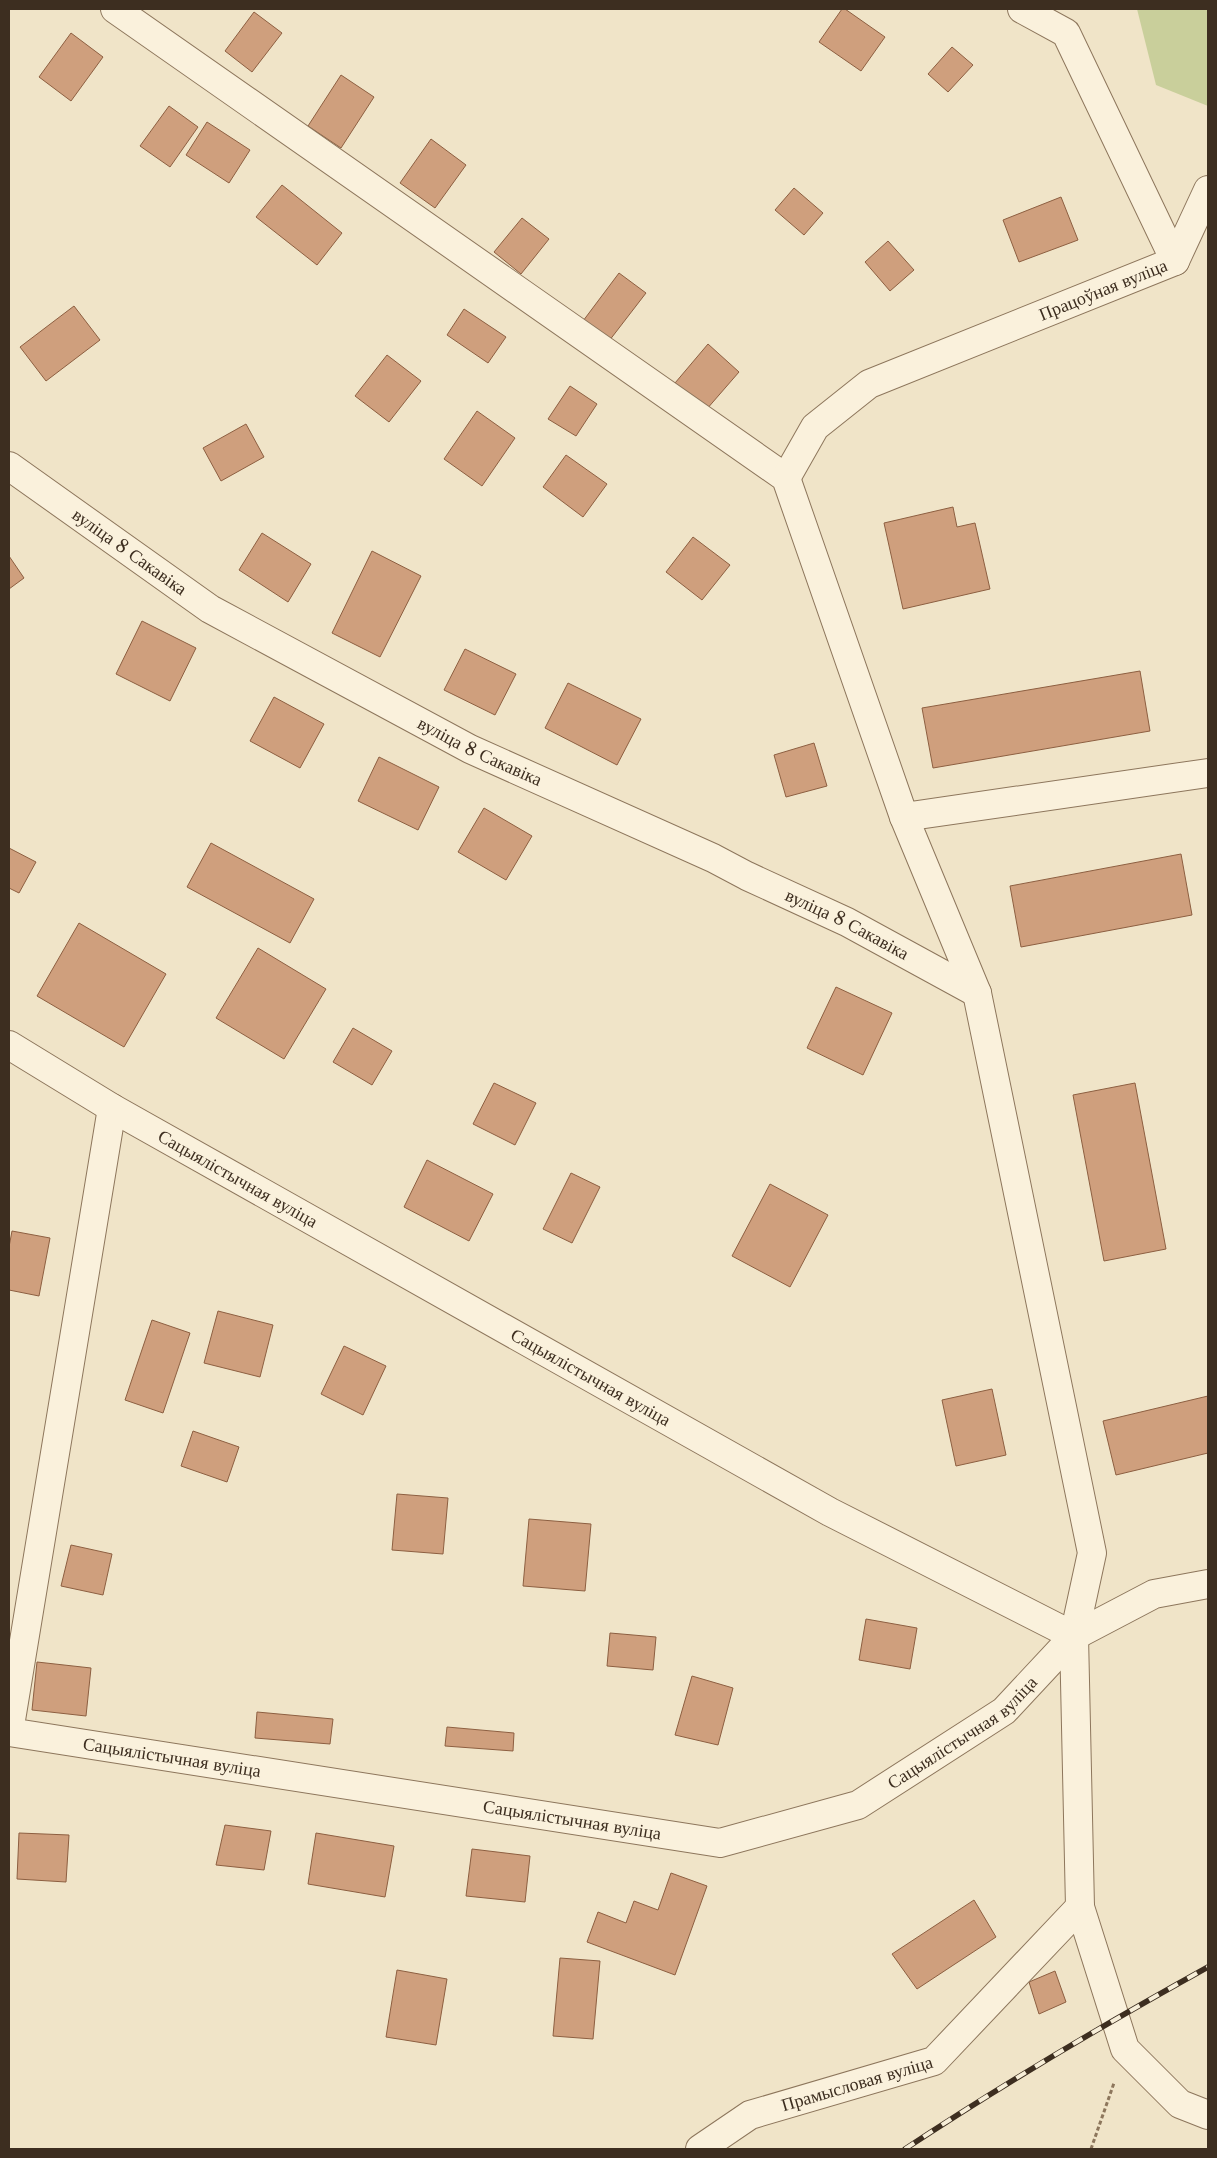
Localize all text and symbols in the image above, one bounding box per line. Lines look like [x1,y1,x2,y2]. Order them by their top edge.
street label: Працоўная вуліца [1036,254,1171,326]
street label: вуліца 8 Сакавіка [68,504,191,600]
street label: вуліца 8 Сакавіка [414,712,545,791]
street label: вуліца 8 Сакавіка [782,884,913,965]
street label: Сацыялістычная вуліца [154,1125,322,1232]
street label: Сацыялістычная вуліца [507,1324,674,1431]
street label: Сацыялістычная вуліца [883,1672,1042,1794]
street label: Сацыялістычная вуліца [81,1733,263,1782]
street label: Сацыялістычная вуліца [482,1795,663,1845]
street label: Прамысловая вуліца [779,2051,935,2116]

